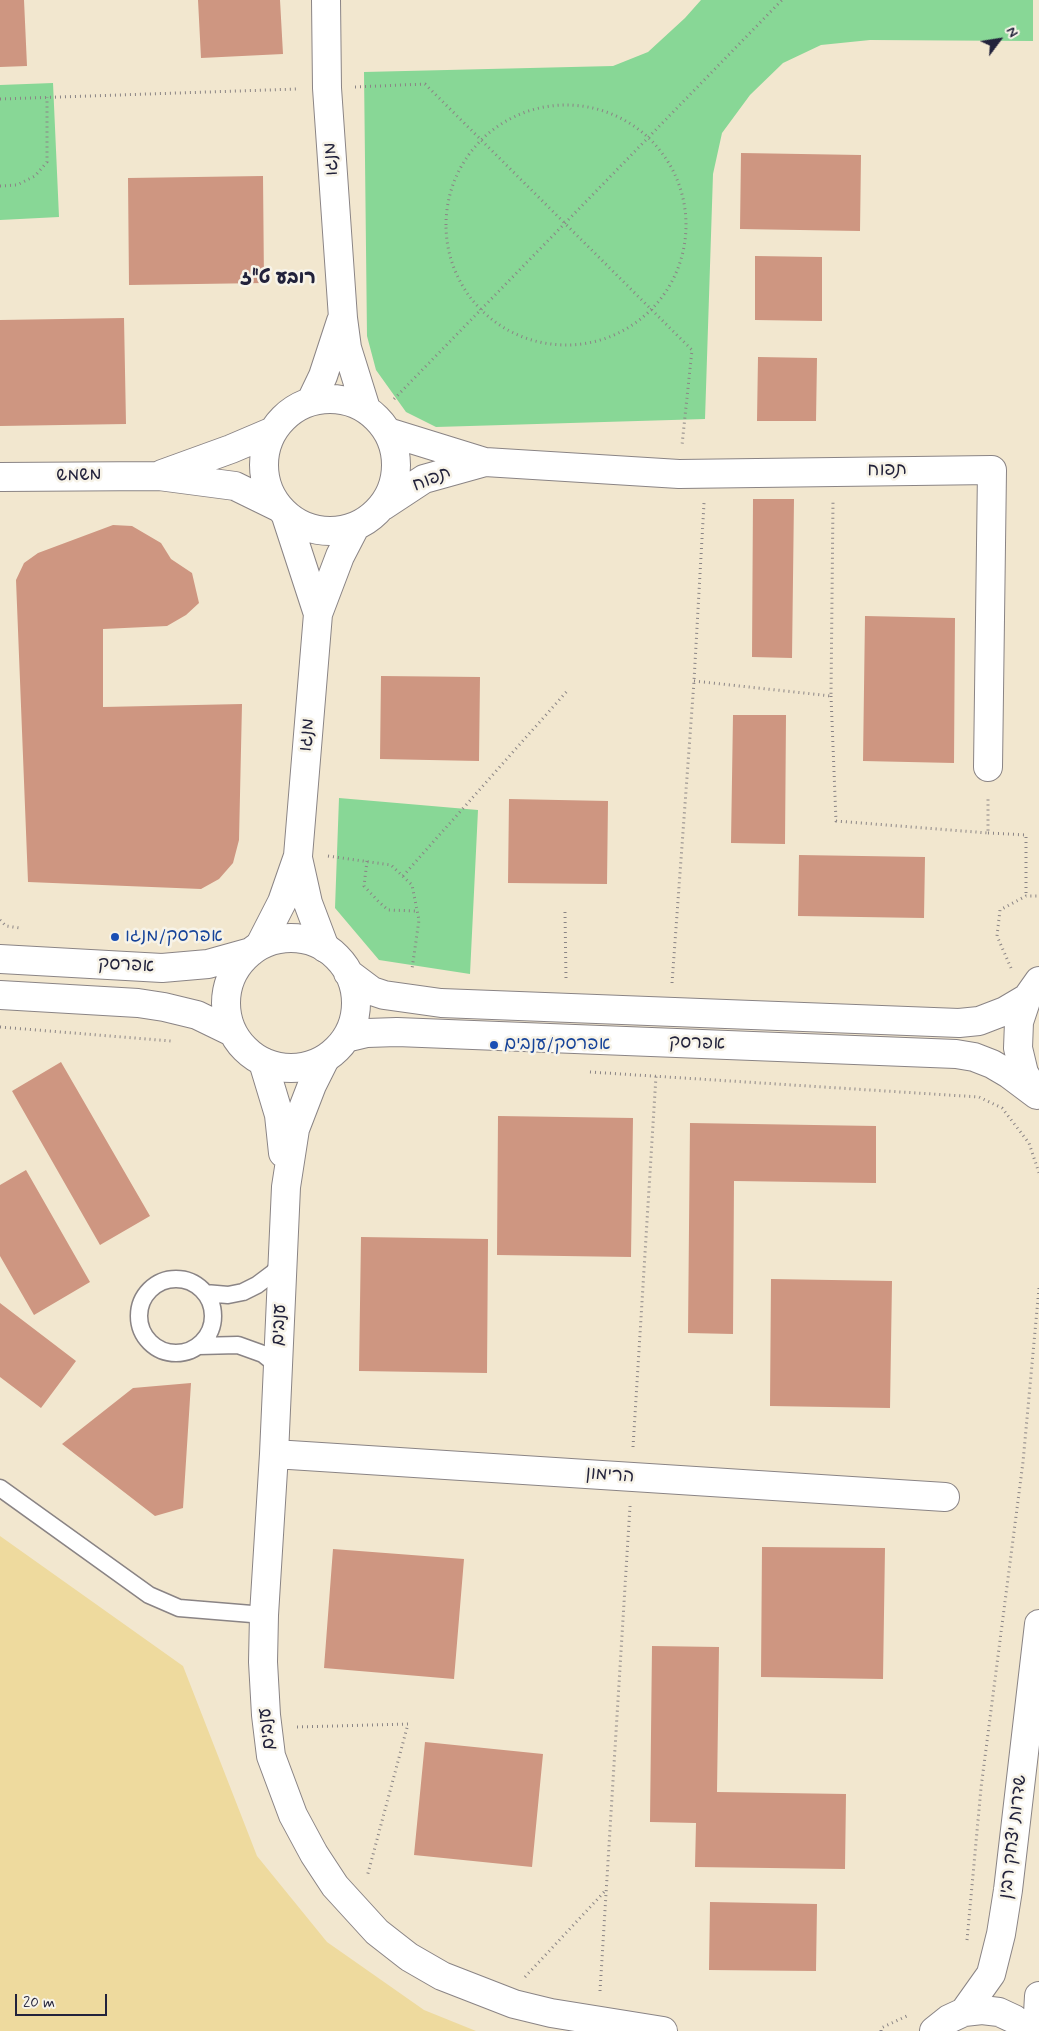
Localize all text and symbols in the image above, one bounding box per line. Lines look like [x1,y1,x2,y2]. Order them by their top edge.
north arrow [974,15,1024,65]
text: N [1002,24,1022,41]
street label: מנגו [320,142,344,176]
district label: רובע ט"ז [240,268,316,290]
street label: תפוח [867,460,907,482]
street label: תפוח [410,463,454,497]
street label: משמש [56,465,102,487]
street label: מנגו [296,717,320,753]
place label: אפרסק/מנגו [125,926,223,948]
marker: אפרסק/מנגו [109,931,121,943]
street label: אפרסק [97,954,155,978]
street label: אפרסק [668,1032,726,1056]
place label: אפרסק/ענבים [504,1034,611,1056]
marker: אפרסק/ענבים [488,1039,500,1051]
street label: ענבים [268,1303,292,1347]
street label: הרימון [585,1464,635,1488]
street label: ענבים [255,1707,281,1751]
street label: שדרות יצחק רבין [996,1774,1032,1900]
scale bar [18,1984,110,2016]
text: 20 m [23,1993,55,2013]

